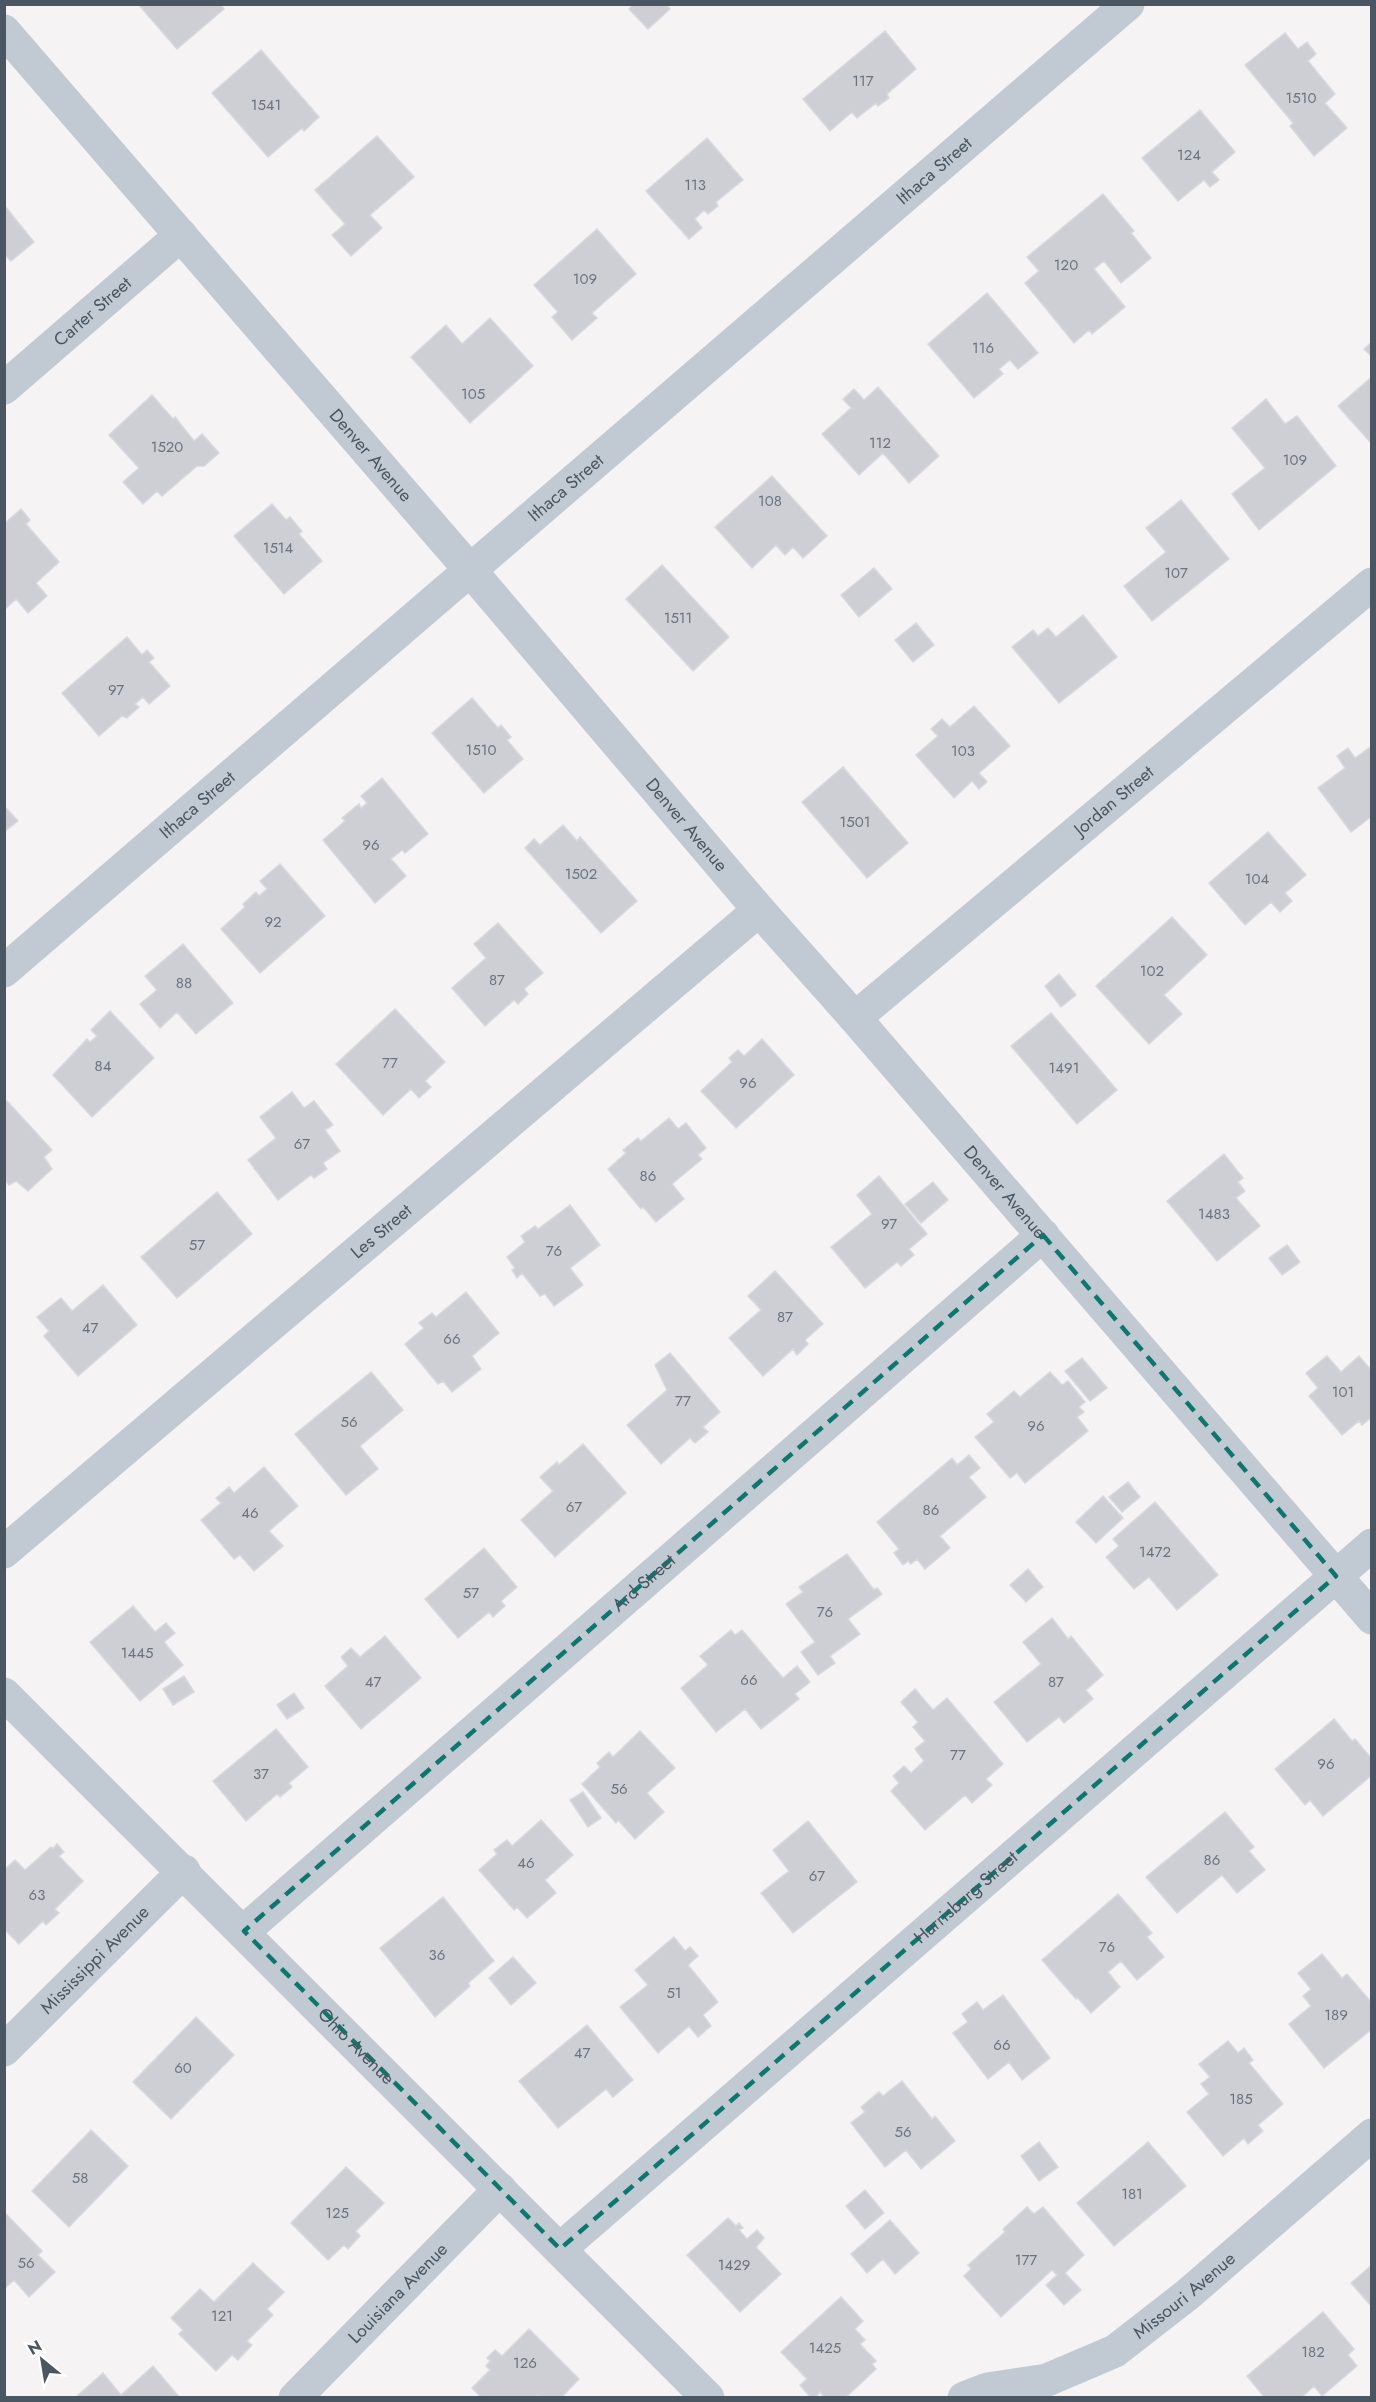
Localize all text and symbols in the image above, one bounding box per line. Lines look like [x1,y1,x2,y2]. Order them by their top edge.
house number: 117 [852,70,874,92]
house number: 1510 [1286,87,1316,109]
house number: 1541 [251,94,281,116]
street label: Ithaca Street [891,130,978,211]
house number: 124 [1177,144,1201,166]
house number: 113 [684,174,706,196]
house number: 120 [1054,254,1078,276]
house number: 109 [573,268,597,290]
street label: Carter Street [48,270,138,353]
house number: 116 [972,337,994,359]
house number: 105 [461,383,485,405]
street label: Denver Avenue [323,403,419,508]
house number: 112 [869,432,891,454]
house number: 1520 [151,436,183,458]
street label: Ithaca Street [522,447,610,528]
house number: 109 [1283,449,1307,471]
house number: 108 [758,490,782,512]
house number: 1514 [263,537,294,559]
house number: 107 [1164,562,1188,584]
house number: 1511 [664,607,692,629]
house number: 97 [108,679,124,701]
house number: 1510 [466,739,496,761]
house number: 103 [951,740,975,762]
street label: Jordan Street [1067,759,1160,843]
street label: Ithaca Street [154,764,241,845]
street label: Denver Avenue [639,772,734,877]
house number: 1501 [840,811,870,833]
house number: 96 [362,834,380,856]
house number: 1502 [565,863,597,885]
house number: 104 [1245,868,1270,890]
house number: 92 [264,911,282,933]
house number: 102 [1140,960,1164,982]
house number: 87 [489,969,505,991]
house number: 88 [176,972,192,994]
house number: 77 [382,1052,398,1074]
house number: 84 [95,1055,112,1077]
house number: 1491 [1049,1057,1079,1079]
house number: 96 [739,1072,757,1094]
house number: 67 [294,1133,310,1155]
street label: Denver Avenue [957,1140,1053,1244]
house number: 86 [640,1165,656,1187]
street label: Les Street [345,1197,418,1265]
house number: 1483 [1198,1203,1230,1225]
house number: 97 [881,1213,897,1235]
house number: 57 [189,1234,205,1256]
house number: 76 [546,1240,562,1262]
house number: 87 [777,1306,793,1328]
house number: 47 [82,1317,98,1339]
house number: 66 [443,1328,461,1350]
house number: 101 [1332,1381,1354,1403]
house number: 77 [675,1390,691,1412]
house number: 56 [340,1411,358,1433]
house number: 96 [1027,1415,1045,1437]
house number: 67 [566,1496,582,1518]
house number: 86 [923,1499,939,1521]
house number: 46 [241,1502,259,1524]
house number: 1472 [1139,1541,1171,1563]
street label: Ard Street [606,1547,682,1618]
house number: 57 [463,1582,479,1604]
house number: 76 [817,1601,833,1623]
house number: 1445 [121,1642,153,1664]
house number: 66 [740,1669,758,1691]
house number: 47 [365,1671,381,1693]
house number: 87 [1048,1671,1064,1693]
house number: 77 [950,1744,966,1766]
house number: 96 [1317,1753,1335,1775]
house number: 37 [253,1763,269,1785]
house number: 56 [610,1778,628,1800]
street label: Harrisburg Street [908,1844,1024,1950]
house number: 86 [1204,1849,1220,1871]
house number: 46 [517,1852,535,1874]
house number: 67 [809,1865,825,1887]
house number: 63 [29,1884,45,1906]
street label: Mississippi Avenue [34,1900,155,2020]
house number: 76 [1099,1936,1115,1958]
house number: 36 [429,1944,445,1966]
house number: 51 [666,1982,682,2004]
street label: Ohio Avenue [312,2002,401,2091]
house number: 189 [1324,2004,1348,2026]
house number: 66 [993,2034,1011,2056]
house number: 47 [574,2042,590,2064]
house number: 60 [174,2057,192,2079]
house number: 185 [1229,2088,1253,2110]
house number: 56 [894,2121,912,2143]
house number: 58 [72,2167,88,2189]
house number: 181 [1121,2183,1143,2205]
house number: 125 [325,2202,349,2224]
street label: Louisiana Avenue [342,2237,454,2349]
street label: Missouri Avenue [1128,2246,1241,2345]
house number: 177 [1015,2249,1037,2271]
house number: 56 [17,2252,35,2274]
house number: 1429 [718,2254,750,2276]
house number: 121 [211,2305,233,2327]
north arrow [12,2330,72,2390]
text: N [23,2334,46,2361]
house number: 1425 [809,2337,841,2359]
house number: 182 [1301,2341,1325,2363]
house number: 126 [513,2352,537,2374]

